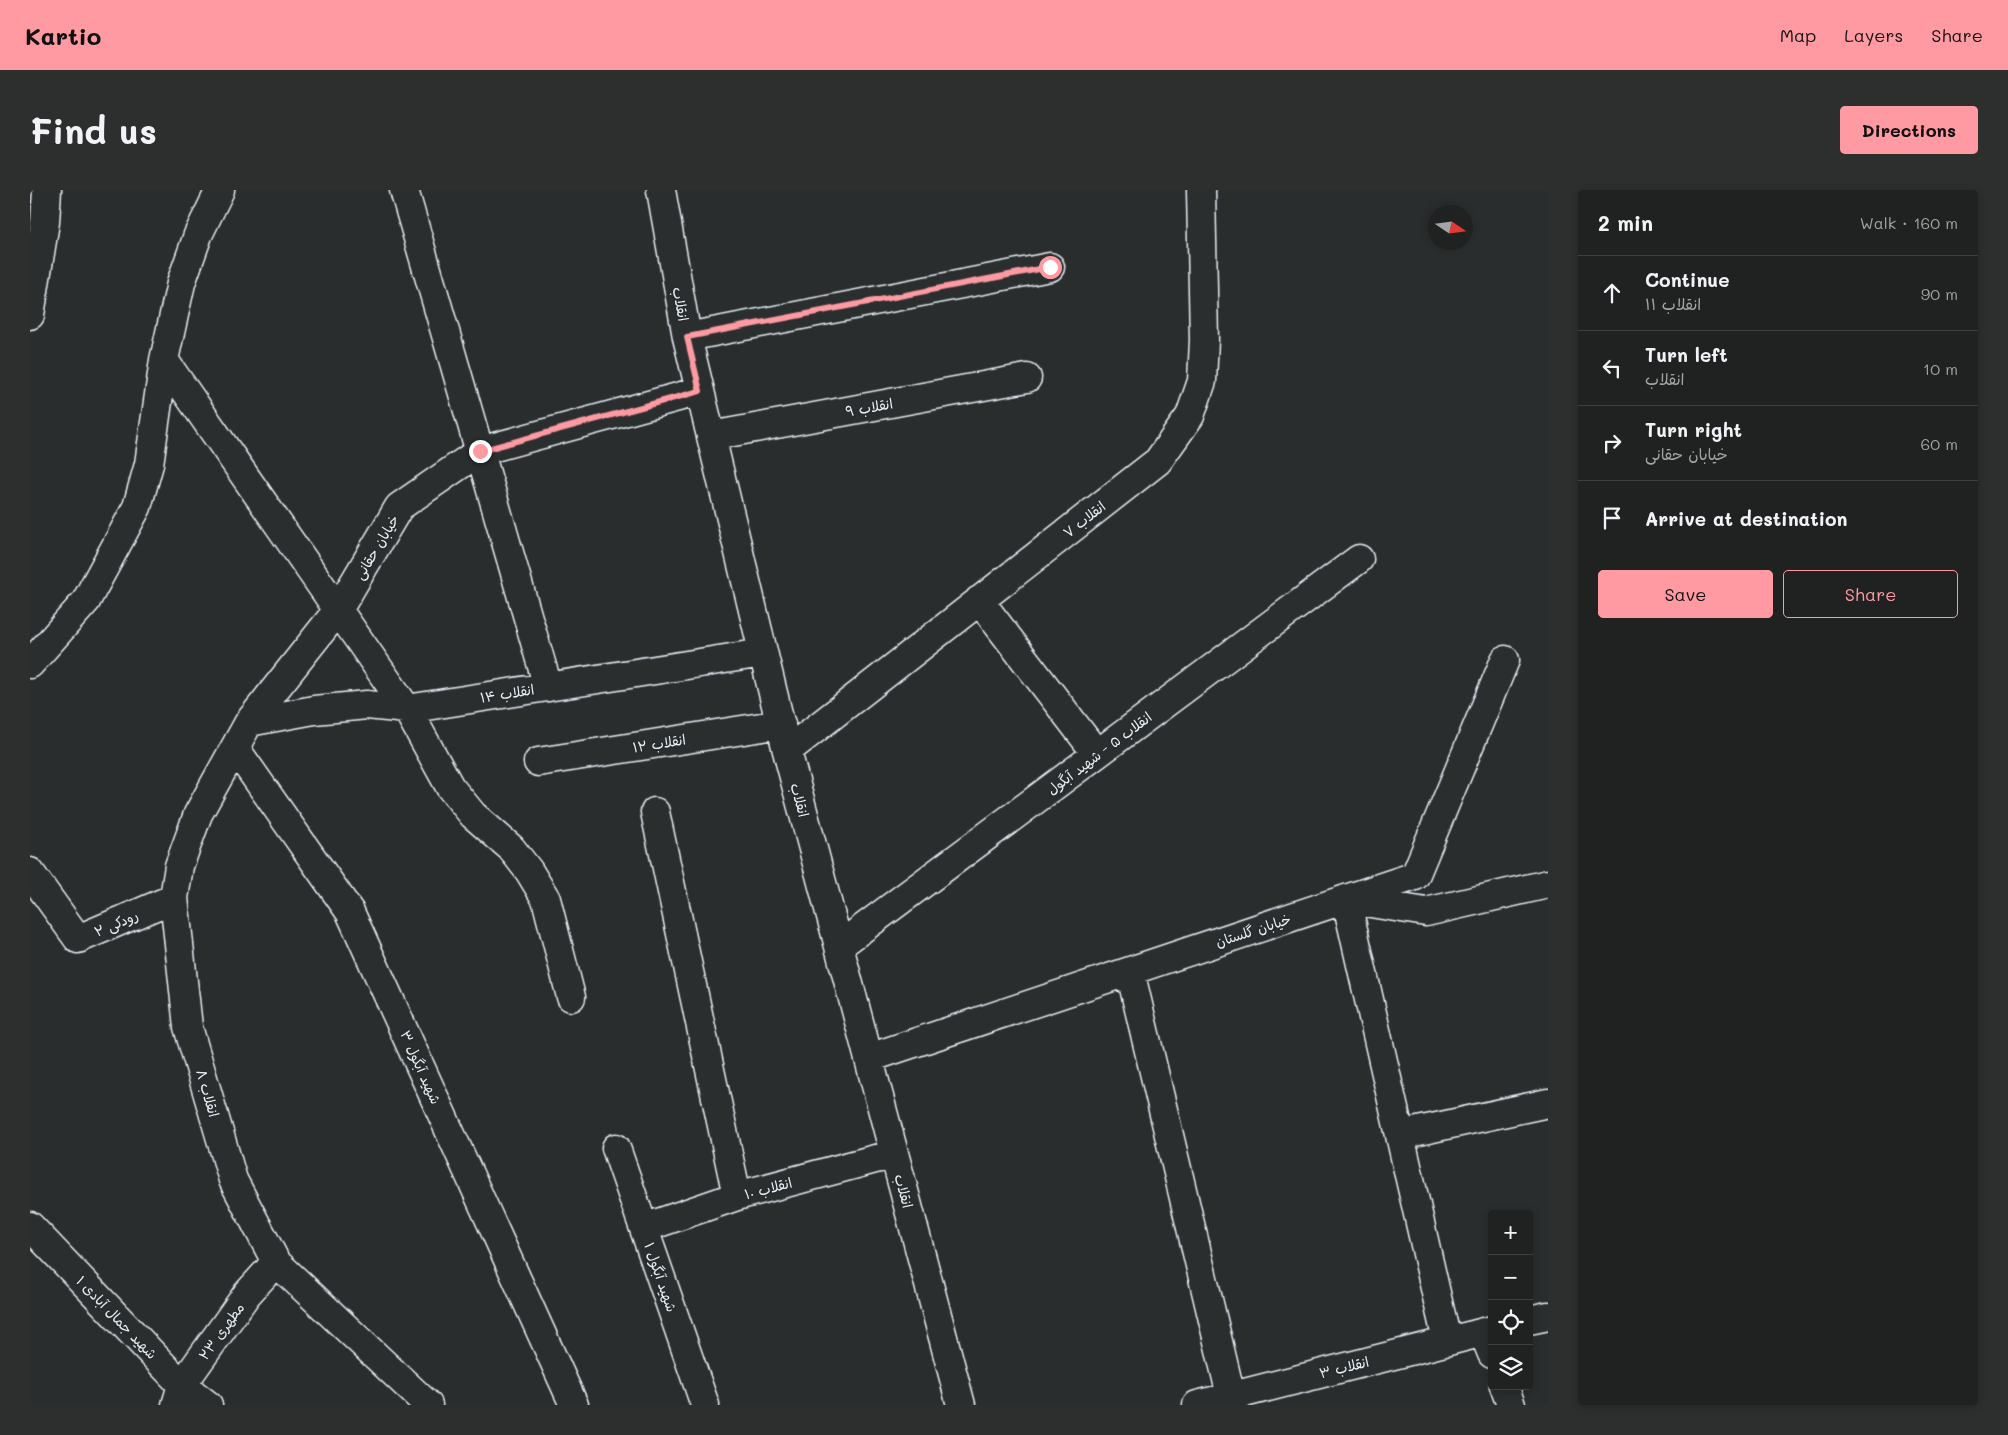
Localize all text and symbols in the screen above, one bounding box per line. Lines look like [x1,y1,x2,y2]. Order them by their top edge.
text: Kartio [25,20,101,51]
text: Map [1780,23,1816,47]
text: Layers [1844,23,1903,47]
text: Share [1931,23,1983,47]
button: Directions [1840,106,1978,154]
text: Find us [30,107,157,153]
north arrow [1428,205,1473,250]
text: 2 min [1598,209,1653,236]
text: Walk · 160 m [1860,212,1958,233]
route start [1039,256,1062,279]
text: Continue [1645,267,1730,292]
icon: ahead [1598,279,1626,307]
text: 90 m [1921,283,1958,304]
street label: انقلاب [669,285,693,323]
text: انقلاب ۱۱ [1645,293,1701,314]
text: Turn left [1645,342,1728,367]
icon: left [1598,354,1626,382]
text: 10 m [1923,358,1958,379]
text: انقلاب [1645,368,1685,389]
street label: انقلاب ۹ [844,393,894,421]
text: Turn right [1645,417,1742,442]
icon: right [1598,429,1626,457]
text: 60 m [1921,433,1958,454]
route end [469,440,492,463]
text: خیابان حقانی [1645,443,1728,464]
street label: انقلاب ۷ [1059,496,1109,542]
icon: arrive [1598,504,1626,532]
text: Arrive at destination [1645,506,1848,531]
street label: خیابان حقانی [349,511,403,583]
button: Save [1598,570,1773,618]
button: Share [1783,570,1958,618]
street label: انقلاب ۱۴ [479,679,535,707]
street label: انقلاب ۵ - شهید آبگول [1043,707,1155,799]
street label: انقلاب ۱۲ [631,729,687,757]
street label: انقلاب [786,781,814,819]
street label: رودکی ۲ [91,905,141,941]
street label: خیابان گلستان [1213,909,1293,951]
street label: شهید آبگول ۳ [396,1027,446,1107]
street label: انقلاب ۸ [192,1067,224,1119]
street label: انقلاب [890,1172,918,1210]
street label: انقلاب ۱۰ [742,1173,794,1203]
map controls [1488,1210,1533,1390]
button: + [1488,1210,1533,1255]
street label: شهید آبگول ۱ [640,1240,682,1314]
button: − [1488,1255,1533,1300]
street label: شهید جمال آبادی ۱ [72,1271,162,1363]
street label: مطهری ۲۳ [194,1299,248,1363]
button: locate [1488,1300,1533,1345]
button: layers [1488,1345,1533,1390]
street label: انقلاب ۳ [1317,1352,1371,1382]

